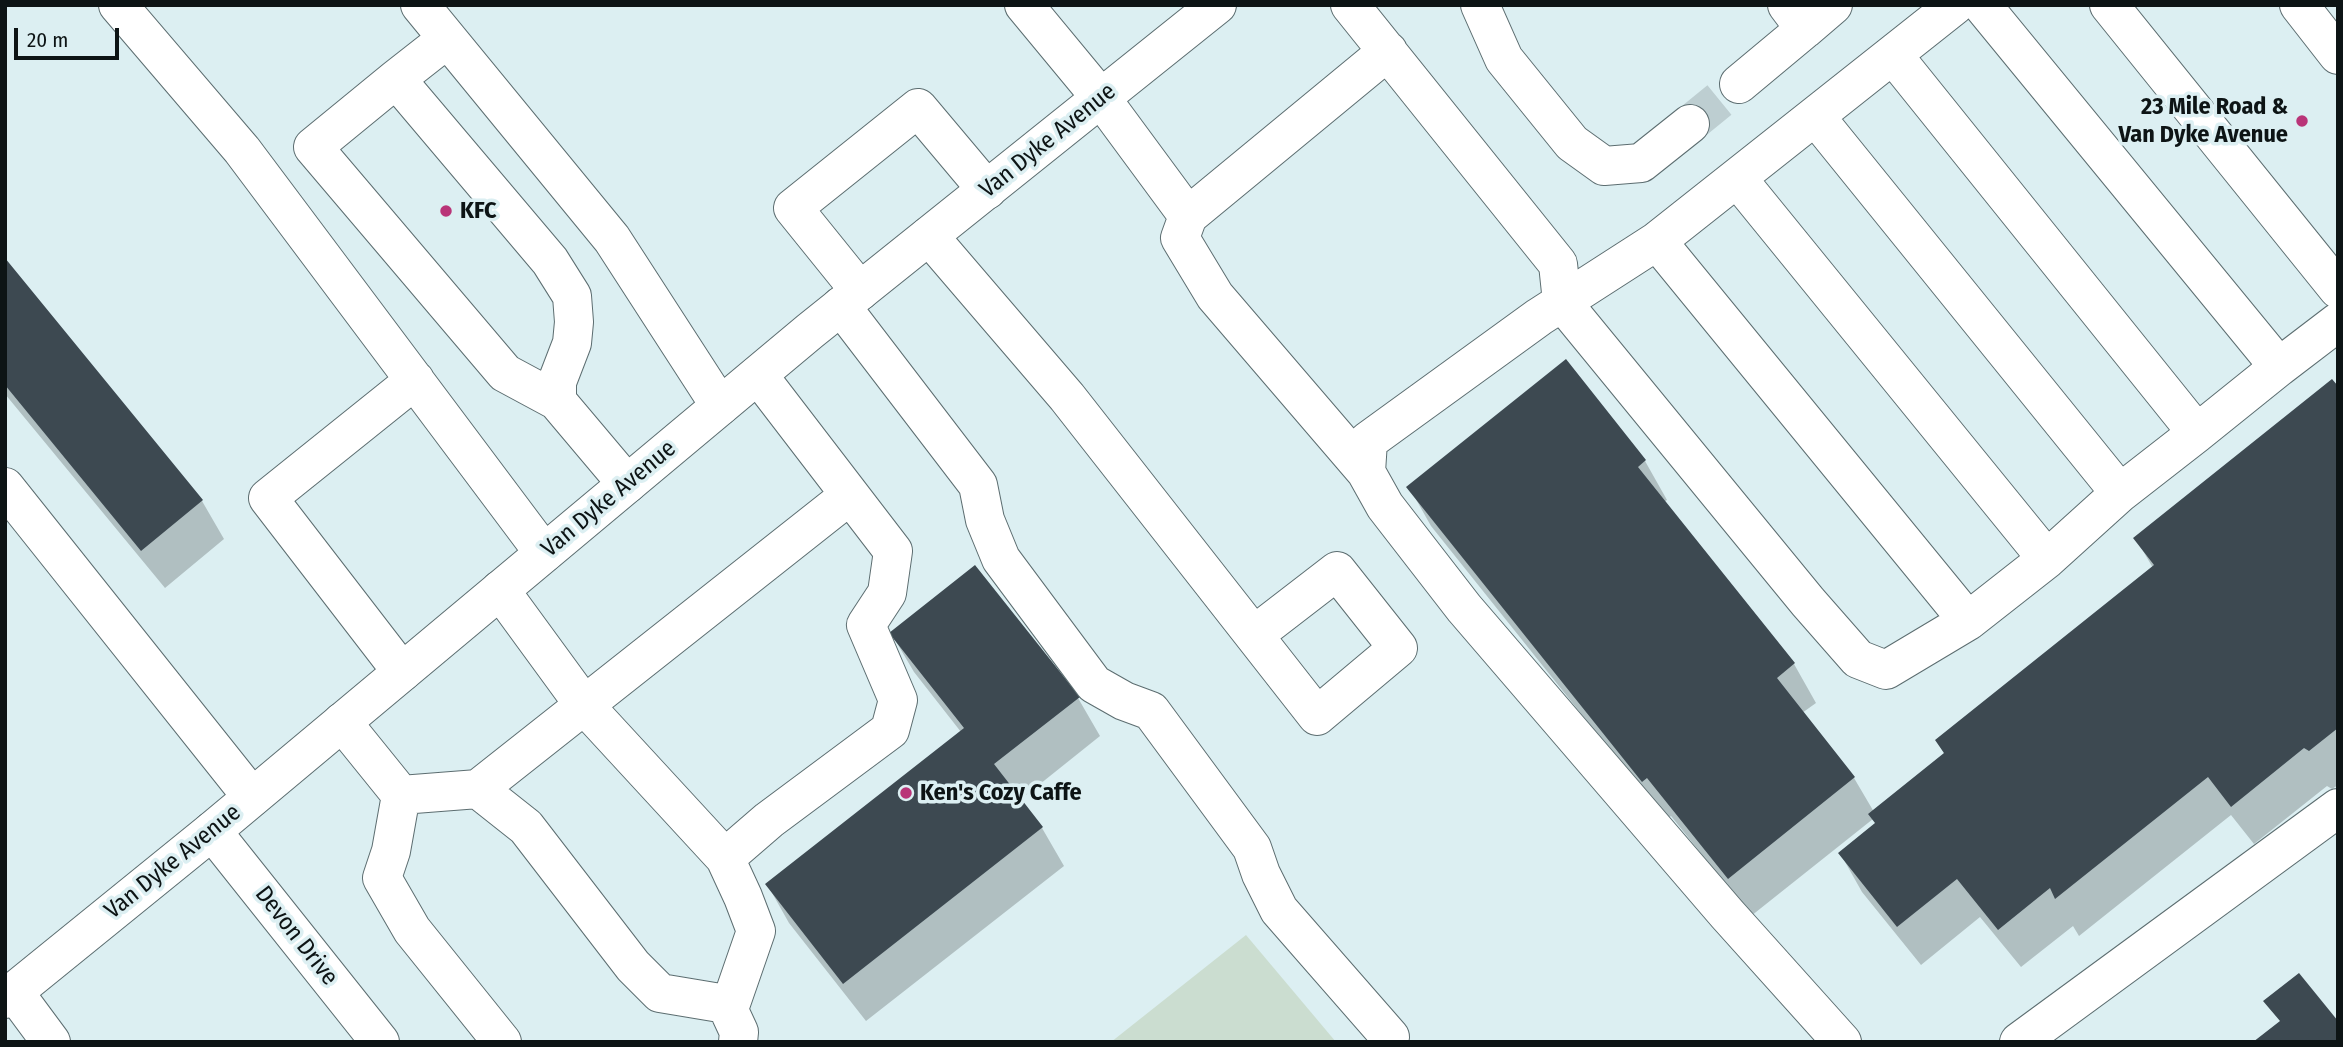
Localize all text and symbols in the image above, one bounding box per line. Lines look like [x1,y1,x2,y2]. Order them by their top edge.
scale bar [18,14,122,58]
text: 20 m [27,27,68,53]
street label: Van Dyke Avenue [974,77,1122,205]
place label: 23 Mile Road & Van Dyke Avenue [2119,93,2288,149]
marker: 23 Mile Road & Van Dyke Avenue [2294,113,2310,129]
place label: KFC [460,197,497,225]
marker: KFC [438,203,454,219]
street label: Van Dyke Avenue [536,434,682,564]
place label: Ken's Cozy Caffe [920,779,1082,807]
marker: Ken's Cozy Caffe [898,785,914,801]
street label: Van Dyke Avenue [99,798,247,926]
street label: Devon Drive [248,881,344,991]

